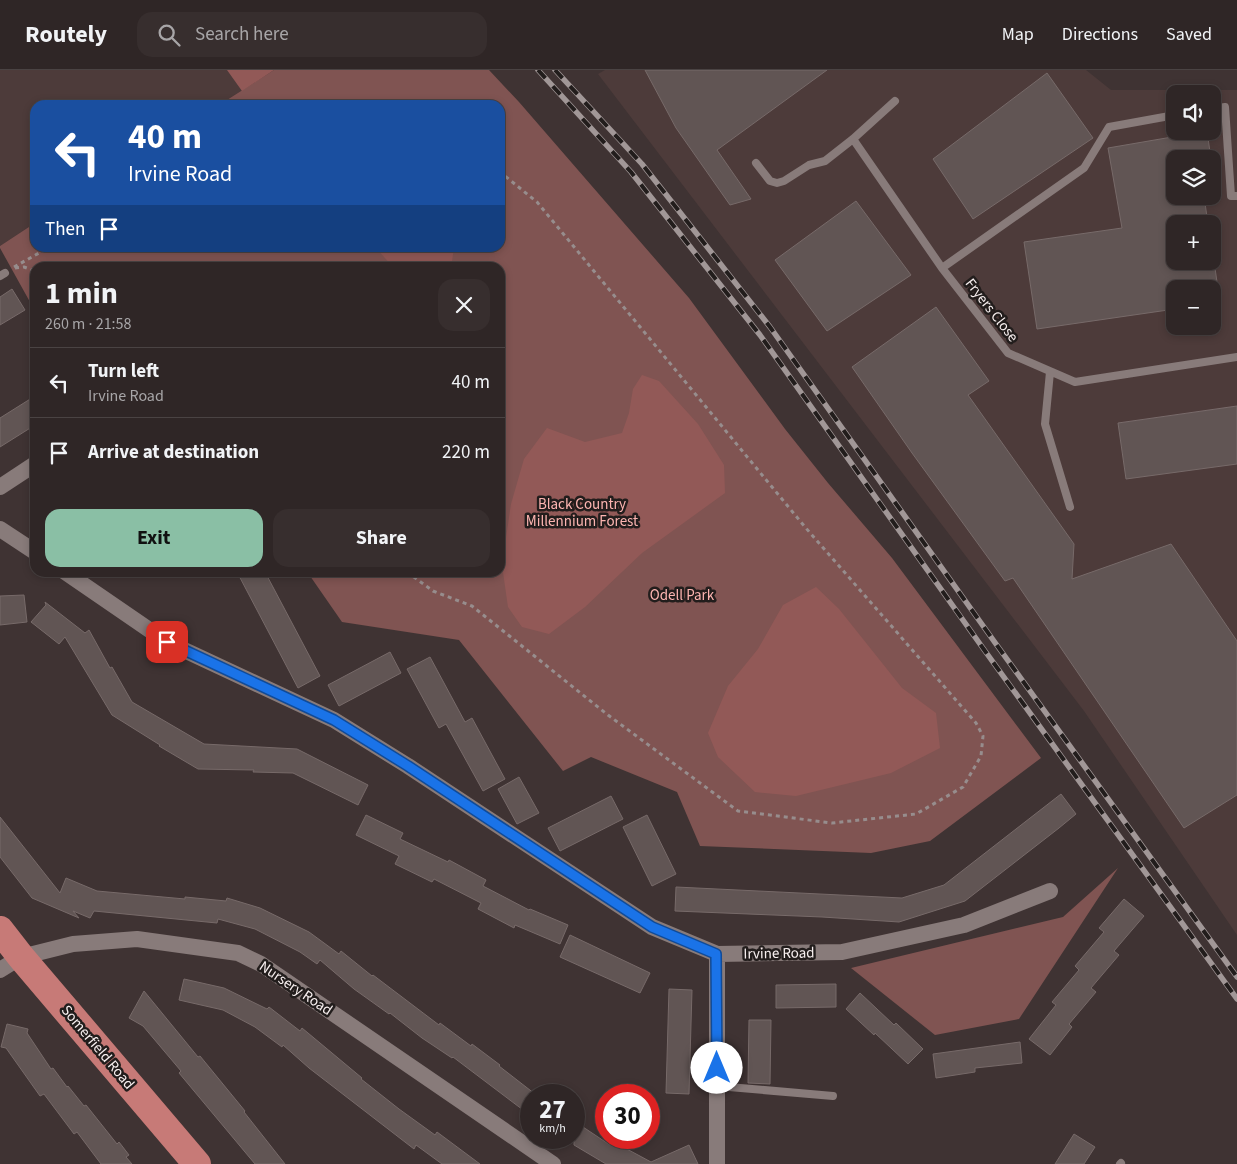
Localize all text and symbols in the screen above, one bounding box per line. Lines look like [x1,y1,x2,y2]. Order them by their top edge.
search box [137,12,487,57]
text: Routely [25,17,107,52]
icon: search [155,21,183,49]
text: Search here [195,21,289,48]
text: Map [1002,22,1034,47]
text: Directions [1062,22,1138,47]
text: Saved [1166,22,1212,47]
map controls [1166,85,1221,335]
button: sound [1166,85,1221,140]
text: 40 m [128,112,202,162]
icon: left [45,120,110,185]
button: layers [1166,150,1221,205]
text: Irvine Road [128,158,232,190]
icon: arrive [95,215,123,243]
button: + [1166,215,1221,270]
text: Then [45,216,85,243]
text: 1 min [45,272,118,315]
street label: Fryers Close [960,274,1023,347]
button: close [438,279,490,331]
button: − [1166,280,1221,335]
text: 260 m · 21:58 [45,313,132,335]
text: Turn left [88,358,159,385]
icon: left [45,369,73,397]
text: 40 m [452,369,490,396]
text: Irvine Road [88,385,164,407]
icon: arrive [45,439,73,467]
text: Arrive at destination [88,439,259,466]
text: 220 m [442,439,490,466]
park label: Black Country Millennium Forest [526,494,638,532]
button: Exit [45,509,263,567]
button: Share [273,509,490,567]
park label: Odell Park [650,585,715,606]
pin [146,621,188,663]
icon: arrive [153,628,181,656]
street label: Irvine Road [743,942,815,965]
street label: Nursery Road [255,956,337,1021]
street label: Somerfield Road [56,1001,139,1094]
position arrow [690,1041,742,1093]
speed limit sign: 30 [595,1084,660,1149]
text: 27 [539,1092,566,1128]
text: km/h [539,1120,566,1137]

